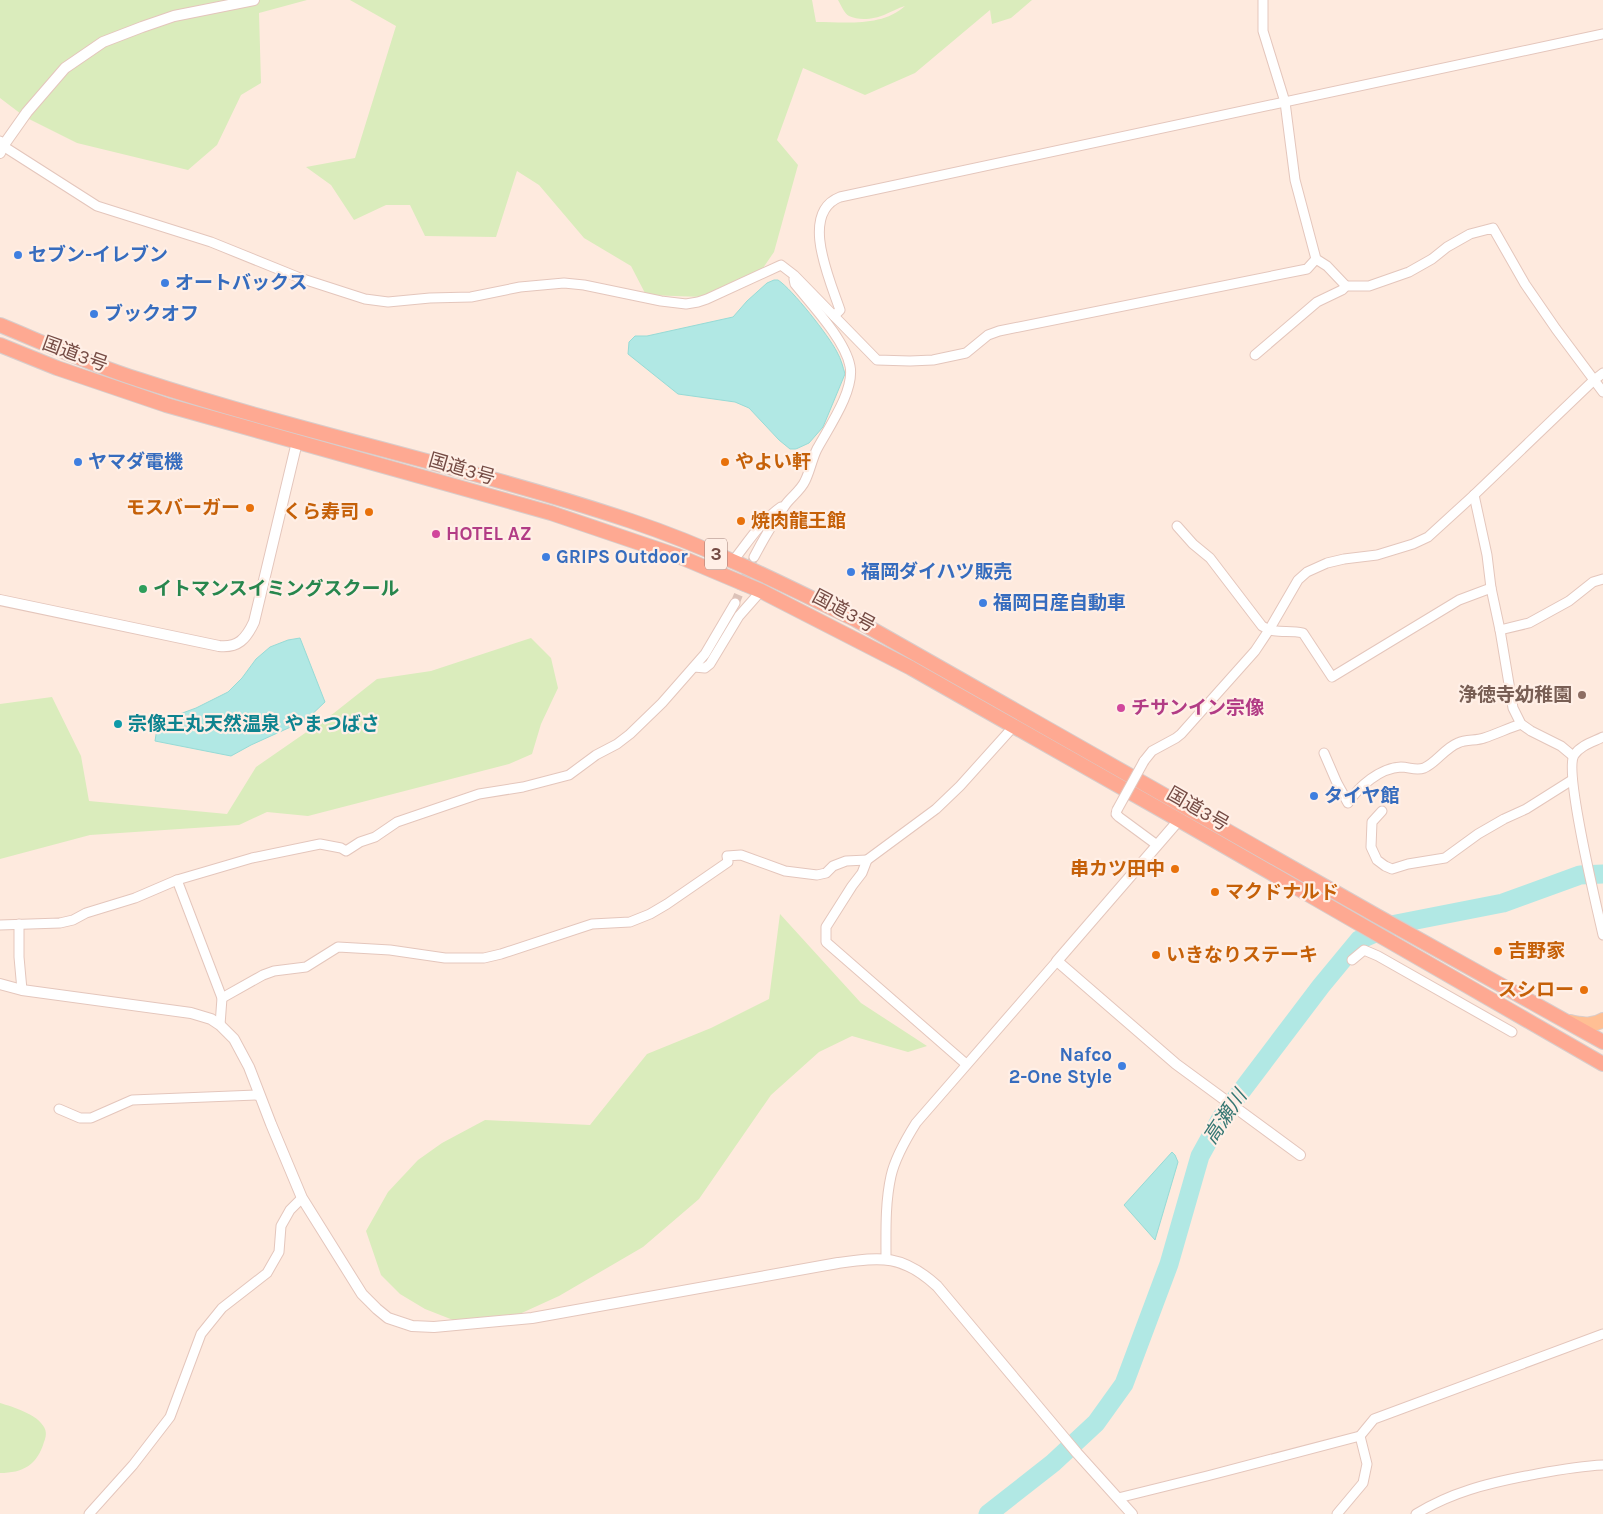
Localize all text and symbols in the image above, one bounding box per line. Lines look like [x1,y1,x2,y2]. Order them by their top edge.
place label: セブン-イレブン [28,244,168,266]
marker: セブン-イレブン [12,249,24,261]
place label: オートバックス [175,272,307,294]
marker: オートバックス [159,277,171,289]
place label: ブックオフ [104,303,199,325]
marker: ブックオフ [88,308,100,320]
street label: 国道3号 [39,332,111,376]
street label: 国道3号 [426,449,498,489]
place label: ヤマダ電機 [88,451,183,473]
place label: やよい軒 [735,451,811,473]
marker: ヤマダ電機 [72,456,84,468]
marker: やよい軒 [719,456,731,468]
place label: モスバーガー [126,497,240,519]
place label: くら寿司 [283,501,359,523]
marker: モスバーガー [244,502,256,514]
marker: くら寿司 [363,506,375,518]
place label: 焼肉龍王館 [751,510,846,532]
marker: 焼肉龍王館 [735,515,747,527]
place label: HOTEL AZ [446,523,532,545]
marker: HOTEL AZ [430,528,442,540]
road number: 3 [705,538,727,570]
place label: GRIPS Outdoor [556,546,688,568]
marker: GRIPS Outdoor [540,551,552,563]
place label: 福岡ダイハツ販売 [861,561,1013,583]
marker: 福岡ダイハツ販売 [845,566,857,578]
place label: イトマンスイミングスクール [153,578,400,600]
marker: イトマンスイミングスクール [137,583,149,595]
street label: 国道3号 [809,585,879,637]
place label: 福岡日産自動車 [993,592,1126,614]
marker: 福岡日産自動車 [977,597,989,609]
place label: 浄徳寺幼稚園 [1458,684,1572,706]
marker: 浄徳寺幼稚園 [1576,689,1588,701]
place label: チサンイン宗像 [1131,697,1264,719]
marker: チサンイン宗像 [1115,702,1127,714]
place label: 宗像王丸天然温泉 やまつばさ [128,713,380,735]
marker: 宗像王丸天然温泉 やまつばさ [112,718,124,730]
street label: 国道3号 [1163,782,1233,836]
place label: タイヤ館 [1324,785,1399,807]
marker: タイヤ館 [1308,790,1320,802]
place label: 串カツ田中 [1070,858,1165,880]
marker: 串カツ田中 [1169,863,1181,875]
place label: マクドナルド [1225,881,1339,903]
marker: マクドナルド [1209,886,1221,898]
place label: 吉野家 [1508,940,1565,962]
place label: いきなりステーキ [1166,944,1318,966]
marker: 吉野家 [1492,945,1504,957]
marker: いきなりステーキ [1150,949,1162,961]
place label: スシロー [1498,979,1574,1001]
marker: スシロー [1578,984,1590,996]
place label: Nafco 2-One Style [1009,1044,1112,1088]
marker: Nafco 2-One Style [1116,1060,1128,1072]
water label: 高瀬川 [1199,1084,1252,1148]

